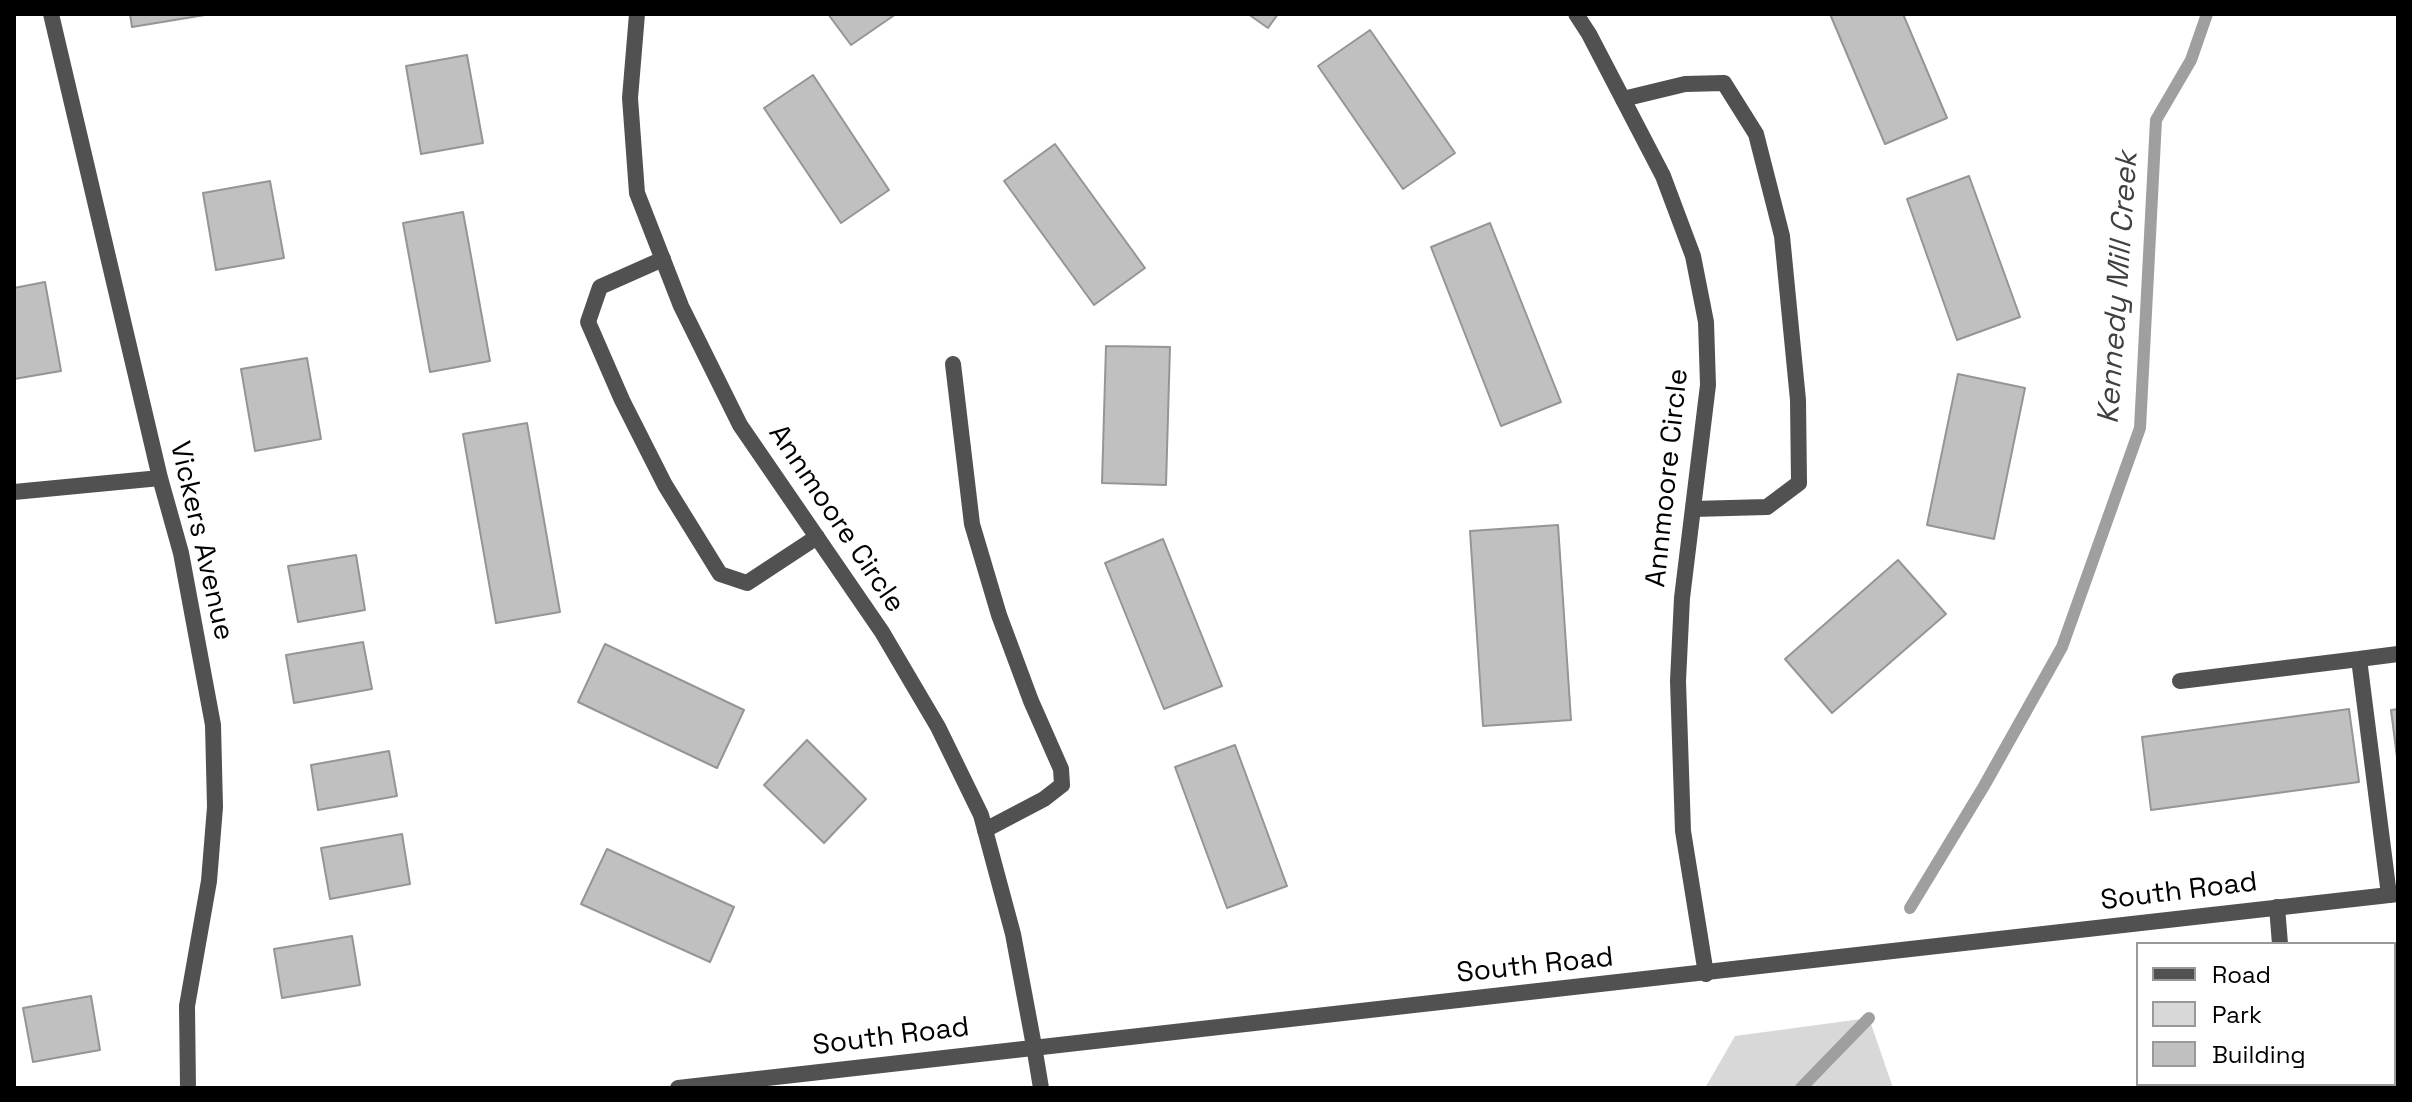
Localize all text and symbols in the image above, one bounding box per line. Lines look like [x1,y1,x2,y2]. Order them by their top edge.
water label: Kennedy Mill Creek [2092,151,2146,425]
street label: Annmoore Circle [1640,367,1696,589]
street label: Annmoore Circle [761,419,911,619]
street label: Vickers Avenue [162,438,240,644]
street label: South Road [2099,866,2259,918]
street label: South Road [1455,941,1615,991]
legend [2136,942,2396,1086]
text: Road [2212,959,2271,990]
text: Park [2212,999,2262,1030]
street label: South Road [811,1011,971,1063]
text: Building [2212,1039,2306,1070]

